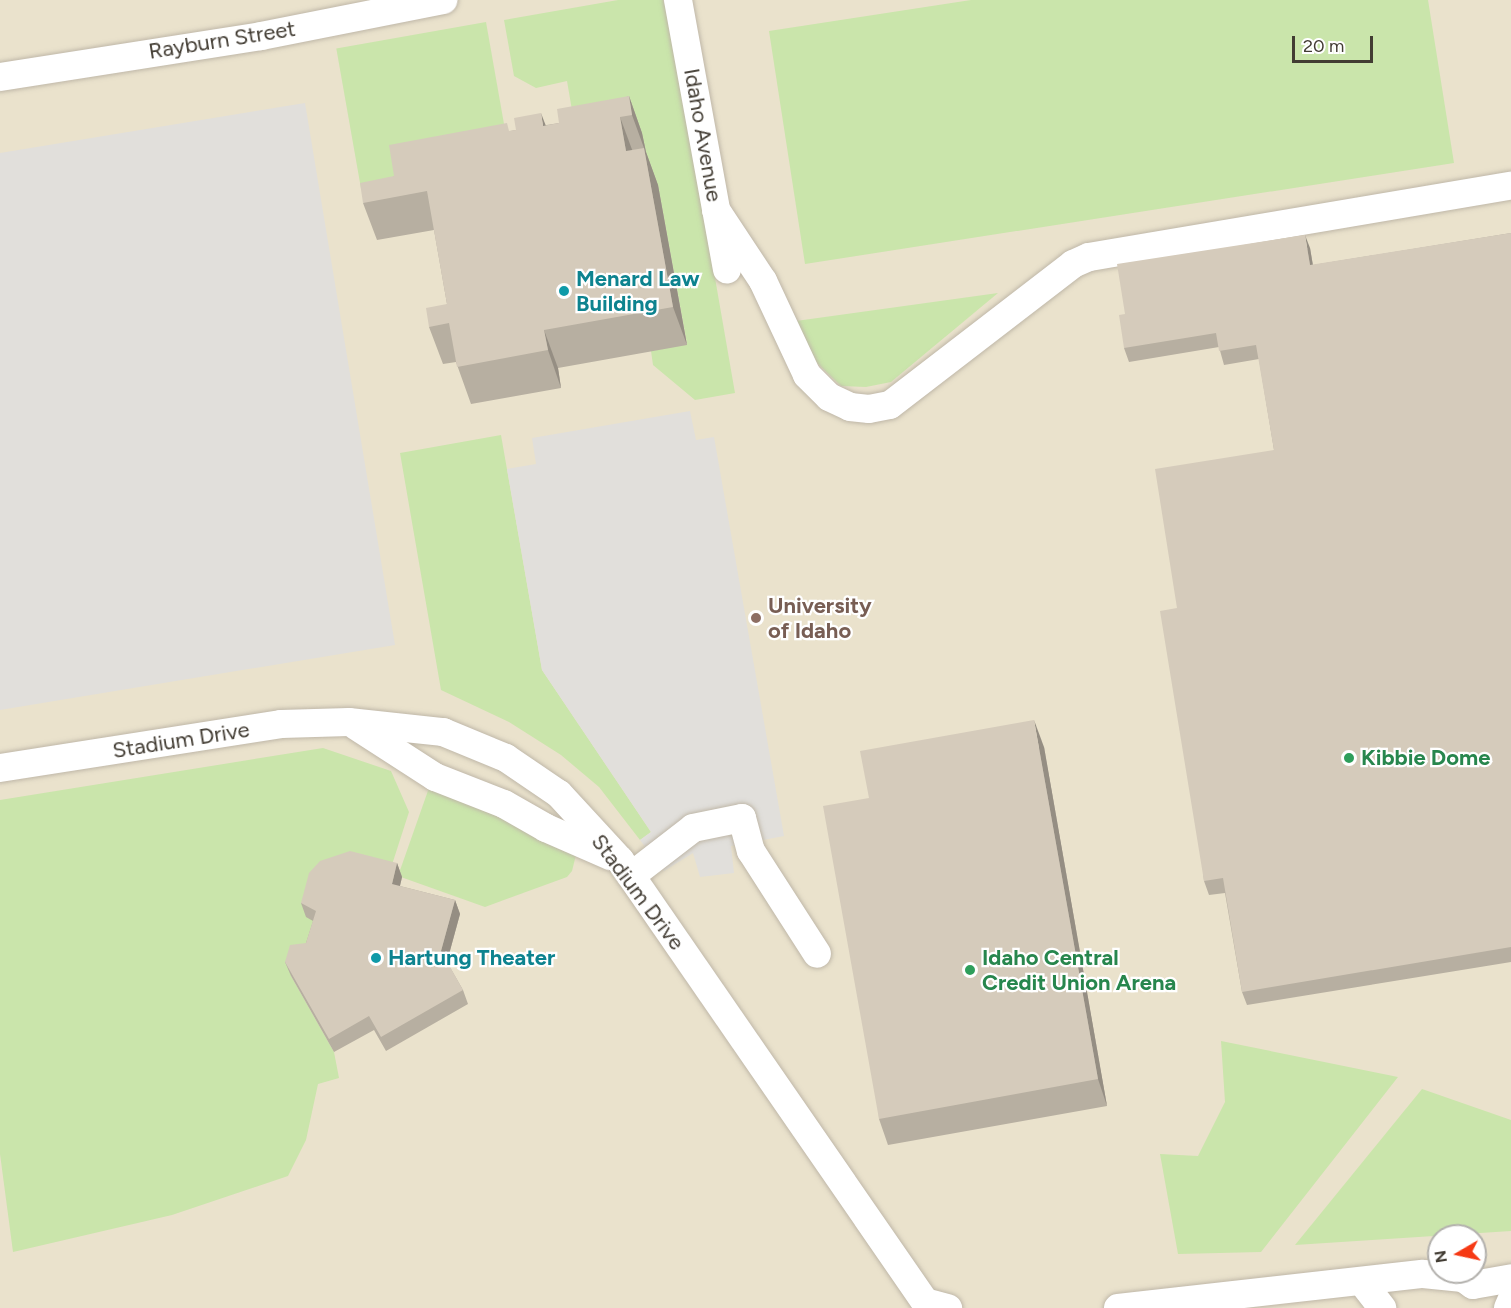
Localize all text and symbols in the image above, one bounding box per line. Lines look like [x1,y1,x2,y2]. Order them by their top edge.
street label: Rayburn Street [147,15,297,65]
scale bar [1295,24,1376,62]
text: 20 m [1303,35,1344,57]
street label: Idaho Avenue [678,66,728,204]
place label: Menard Law Building [576,265,700,316]
marker: Menard Law Building [557,284,571,298]
place label: University of Idaho [768,592,872,644]
marker: University of Idaho [749,611,763,625]
street label: Stadium Drive [111,716,251,764]
place label: Kibbie Dome [1361,745,1490,771]
marker: Kibbie Dome [1342,751,1356,765]
street label: Stadium Drive [586,829,690,955]
place label: Idaho Central Credit Union Arena [982,944,1176,996]
place label: Hartung Theater [388,945,555,971]
marker: Hartung Theater [369,951,383,965]
marker: Idaho Central Credit Union Arena [963,963,977,977]
north arrow [1427,1224,1487,1284]
text: N [1430,1249,1451,1264]

